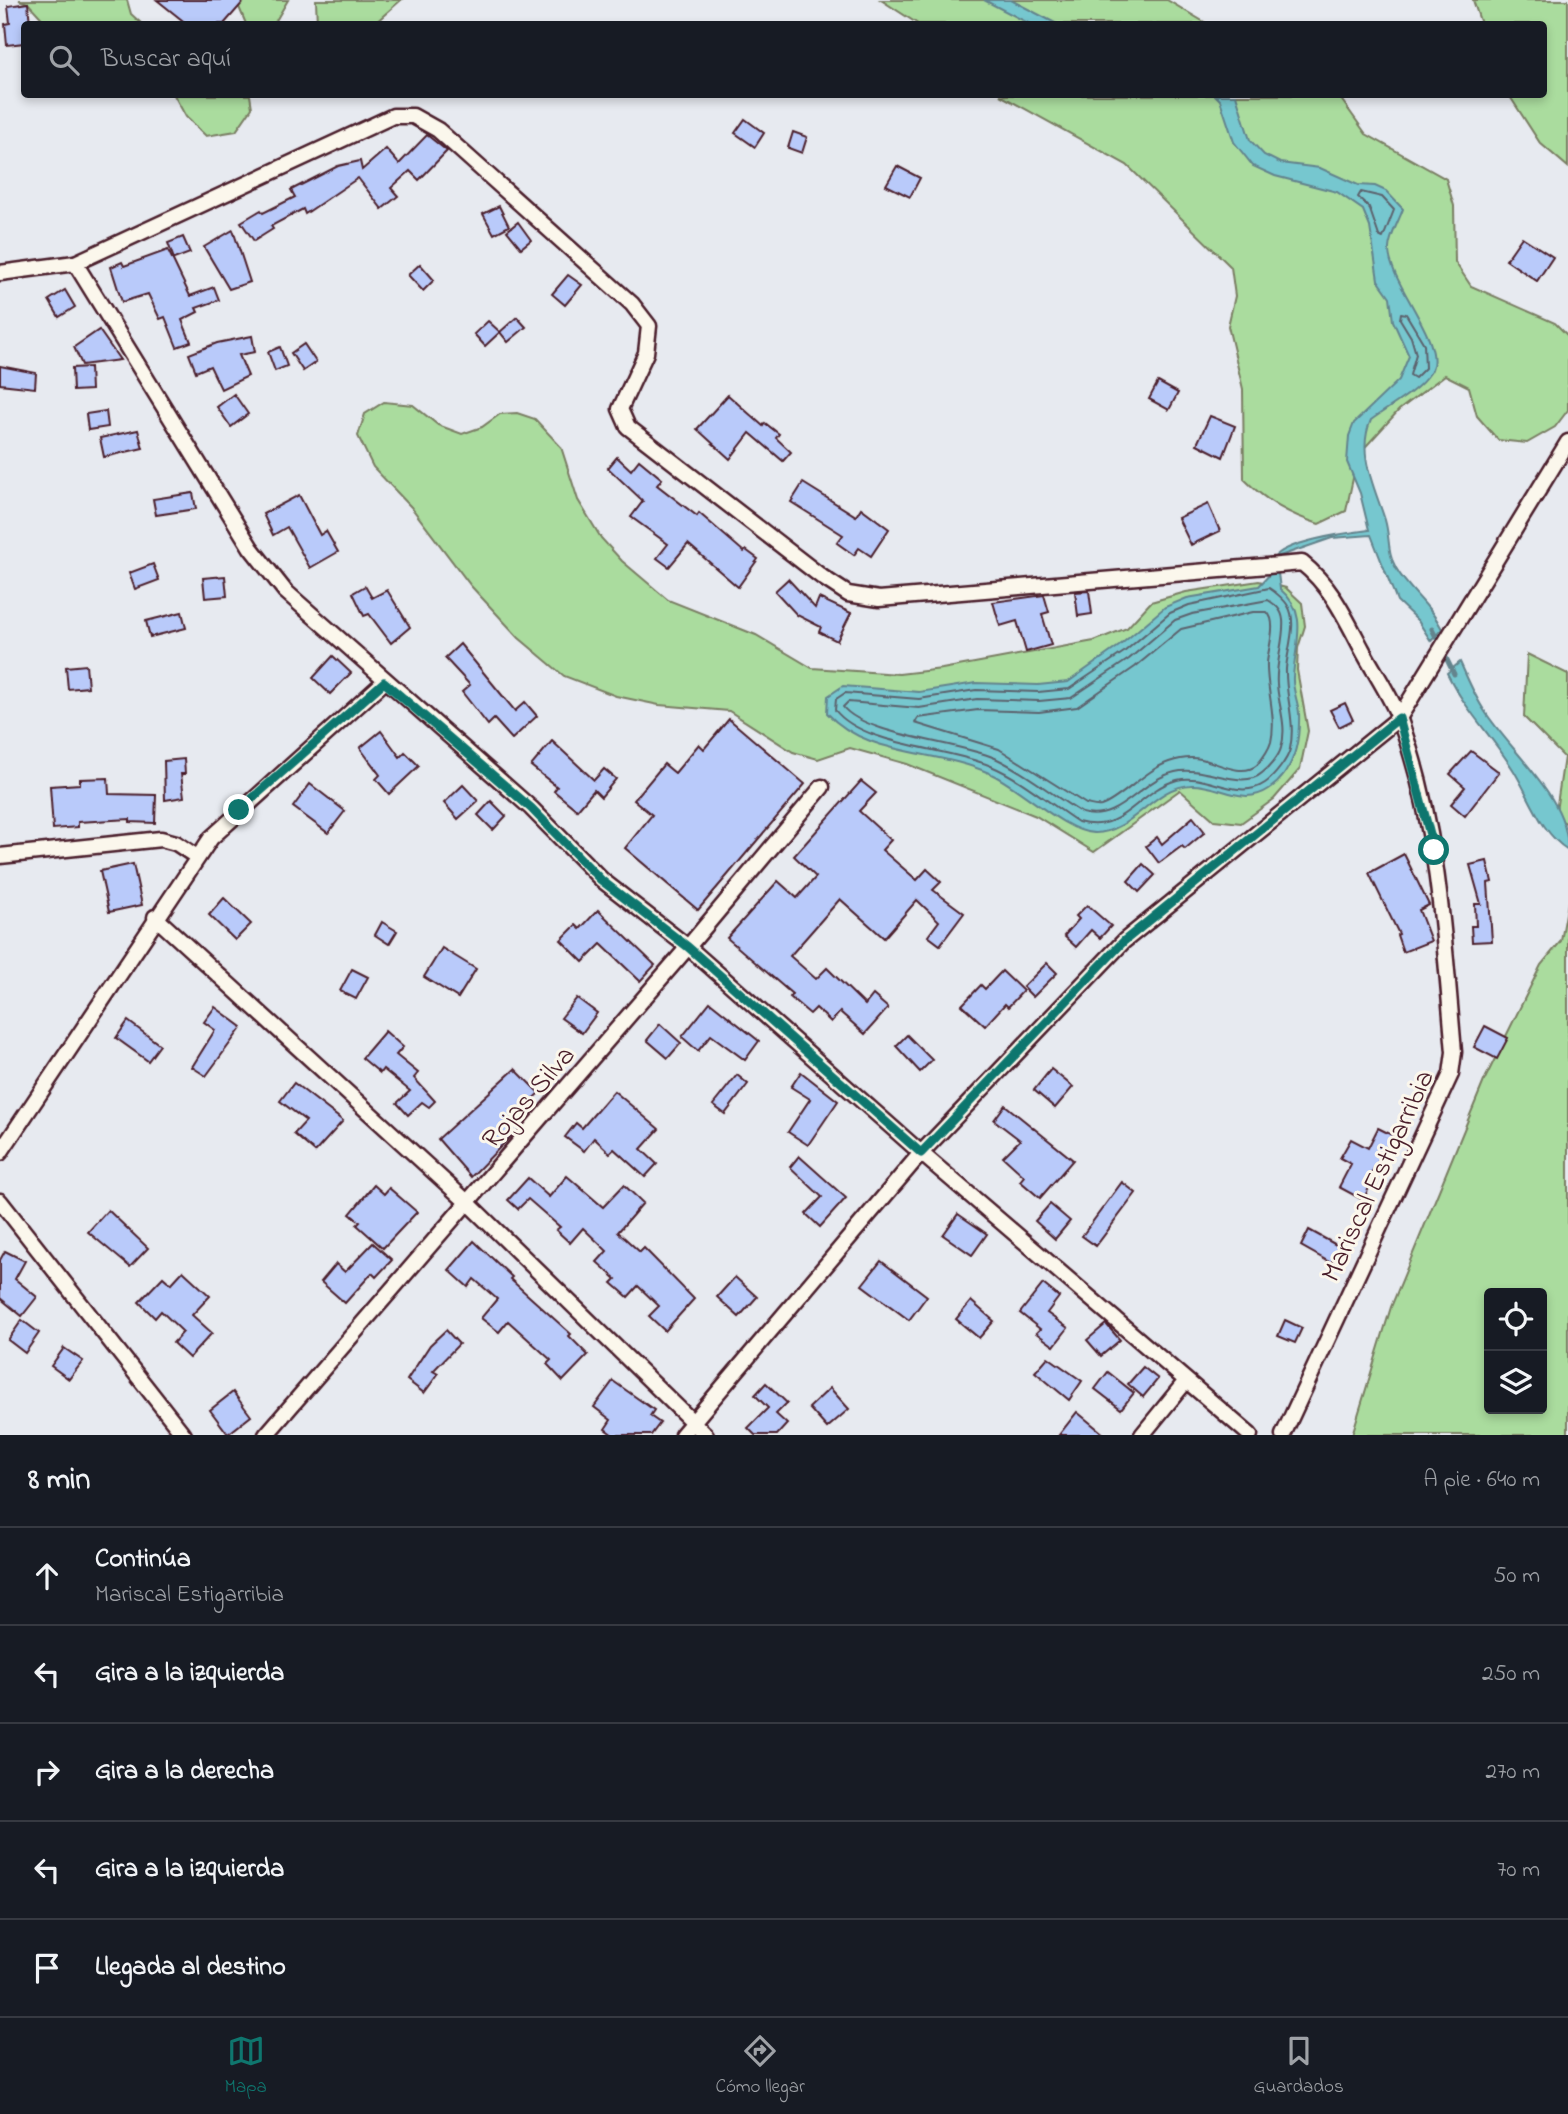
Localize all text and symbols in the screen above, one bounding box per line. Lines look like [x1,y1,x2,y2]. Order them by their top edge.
search box [21,21,1547,98]
icon: search [45,41,83,79]
text: Buscar aquí [101,41,231,79]
route end [223,794,254,825]
route start [1418,834,1449,865]
street label: Rojas Silva [473,1038,586,1159]
street label: Mariscal Estigarribia [1312,1064,1446,1289]
map controls [1484,1288,1547,1414]
button: locate [1484,1288,1547,1351]
button: layers [1484,1351,1547,1414]
text: 8 min [28,1459,90,1503]
text: A pie · 640 m [1424,1464,1540,1497]
text: Continúa [95,1541,191,1579]
icon: ahead [28,1557,66,1595]
text: 50 m [1493,1560,1540,1593]
text: Mariscal Estigarribia [95,1579,284,1612]
icon: left [28,1655,66,1693]
text: Gira a la izquierda [95,1655,284,1693]
text: 250 m [1482,1658,1540,1691]
icon: right [28,1753,66,1791]
text: Gira a la derecha [95,1753,274,1791]
text: 270 m [1486,1756,1540,1789]
icon: left [28,1851,66,1889]
text: Gira a la izquierda [95,1851,284,1889]
text: 70 m [1497,1854,1540,1887]
icon: arrive [28,1949,66,1987]
text: Llegada al destino [95,1949,286,1987]
tab: Mapa [224,2032,267,2101]
tab: Cómo llegar [716,2032,805,2101]
tab: Guardados [1254,2032,1344,2101]

